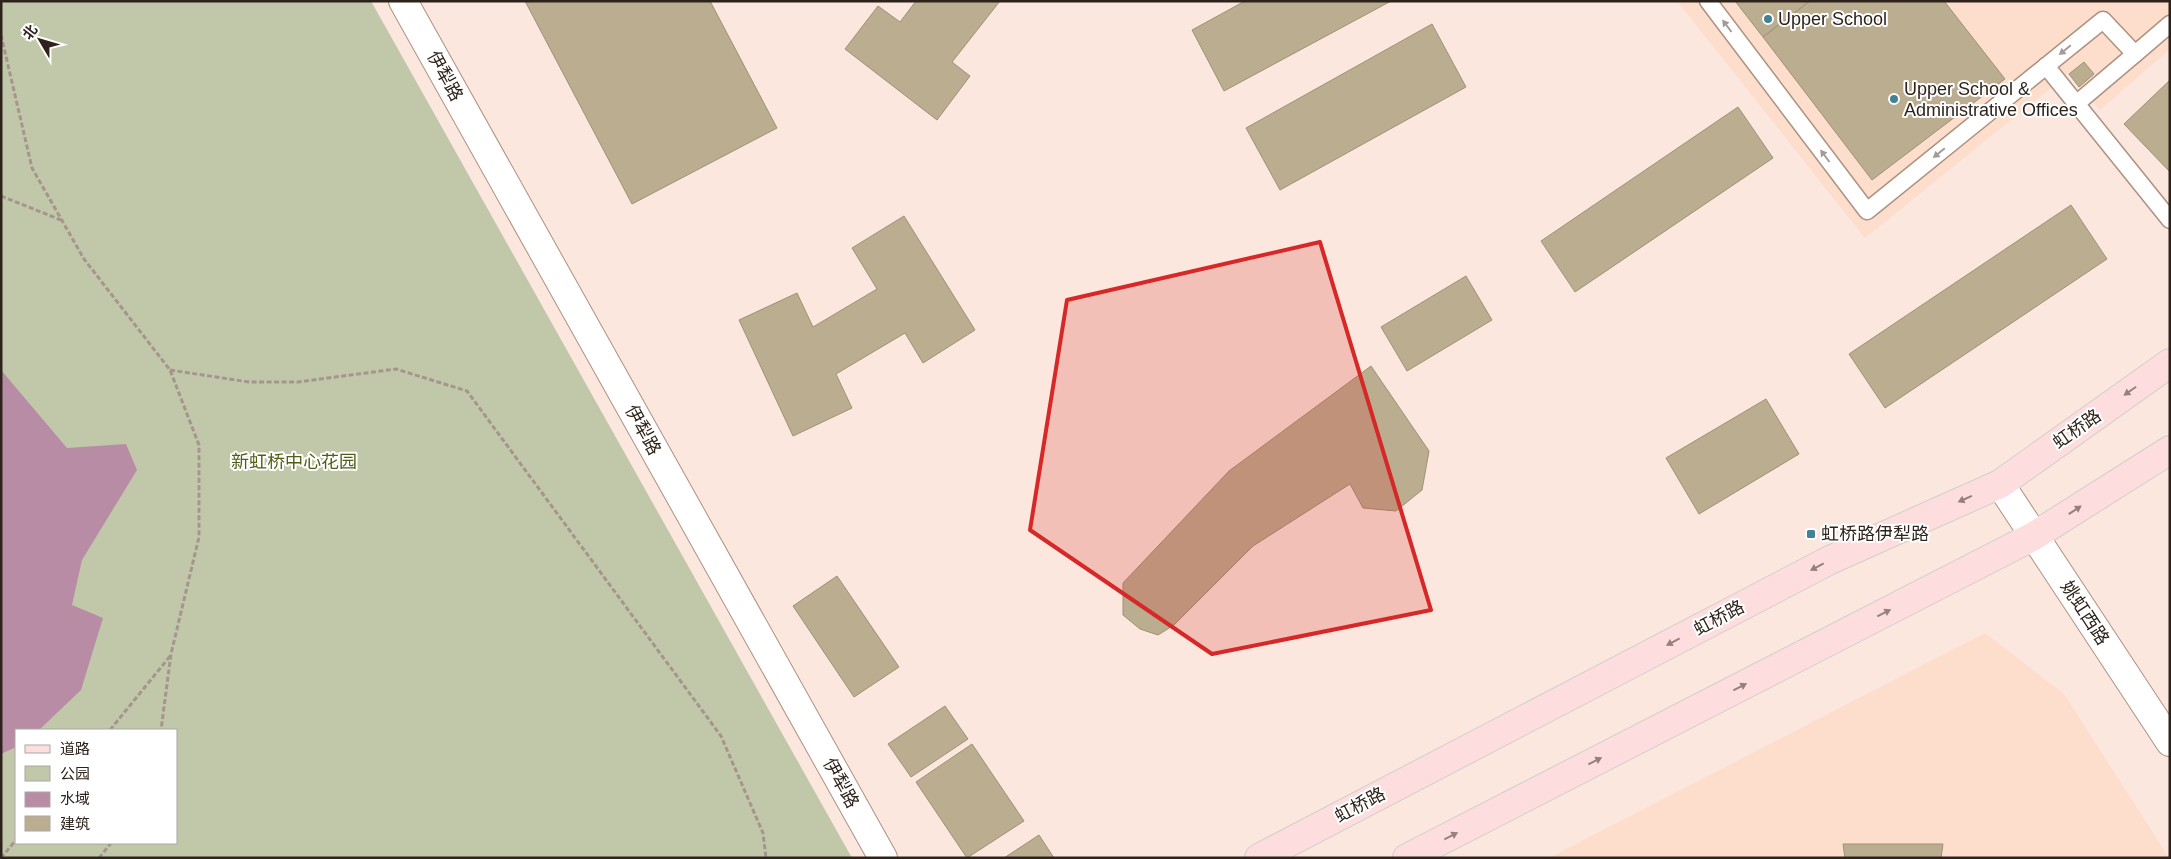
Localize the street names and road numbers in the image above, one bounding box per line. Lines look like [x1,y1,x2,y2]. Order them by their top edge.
street label: 伊犁路 [423,48,467,104]
street label: 伊犁路 [621,402,665,458]
street label: 虹桥路 [2049,405,2105,453]
street label: 姚虹西路 [2057,577,2113,649]
street label: 虹桥路 [1690,596,1748,640]
street label: 伊犁路 [819,755,863,811]
street label: 虹桥路 [1331,783,1389,827]

